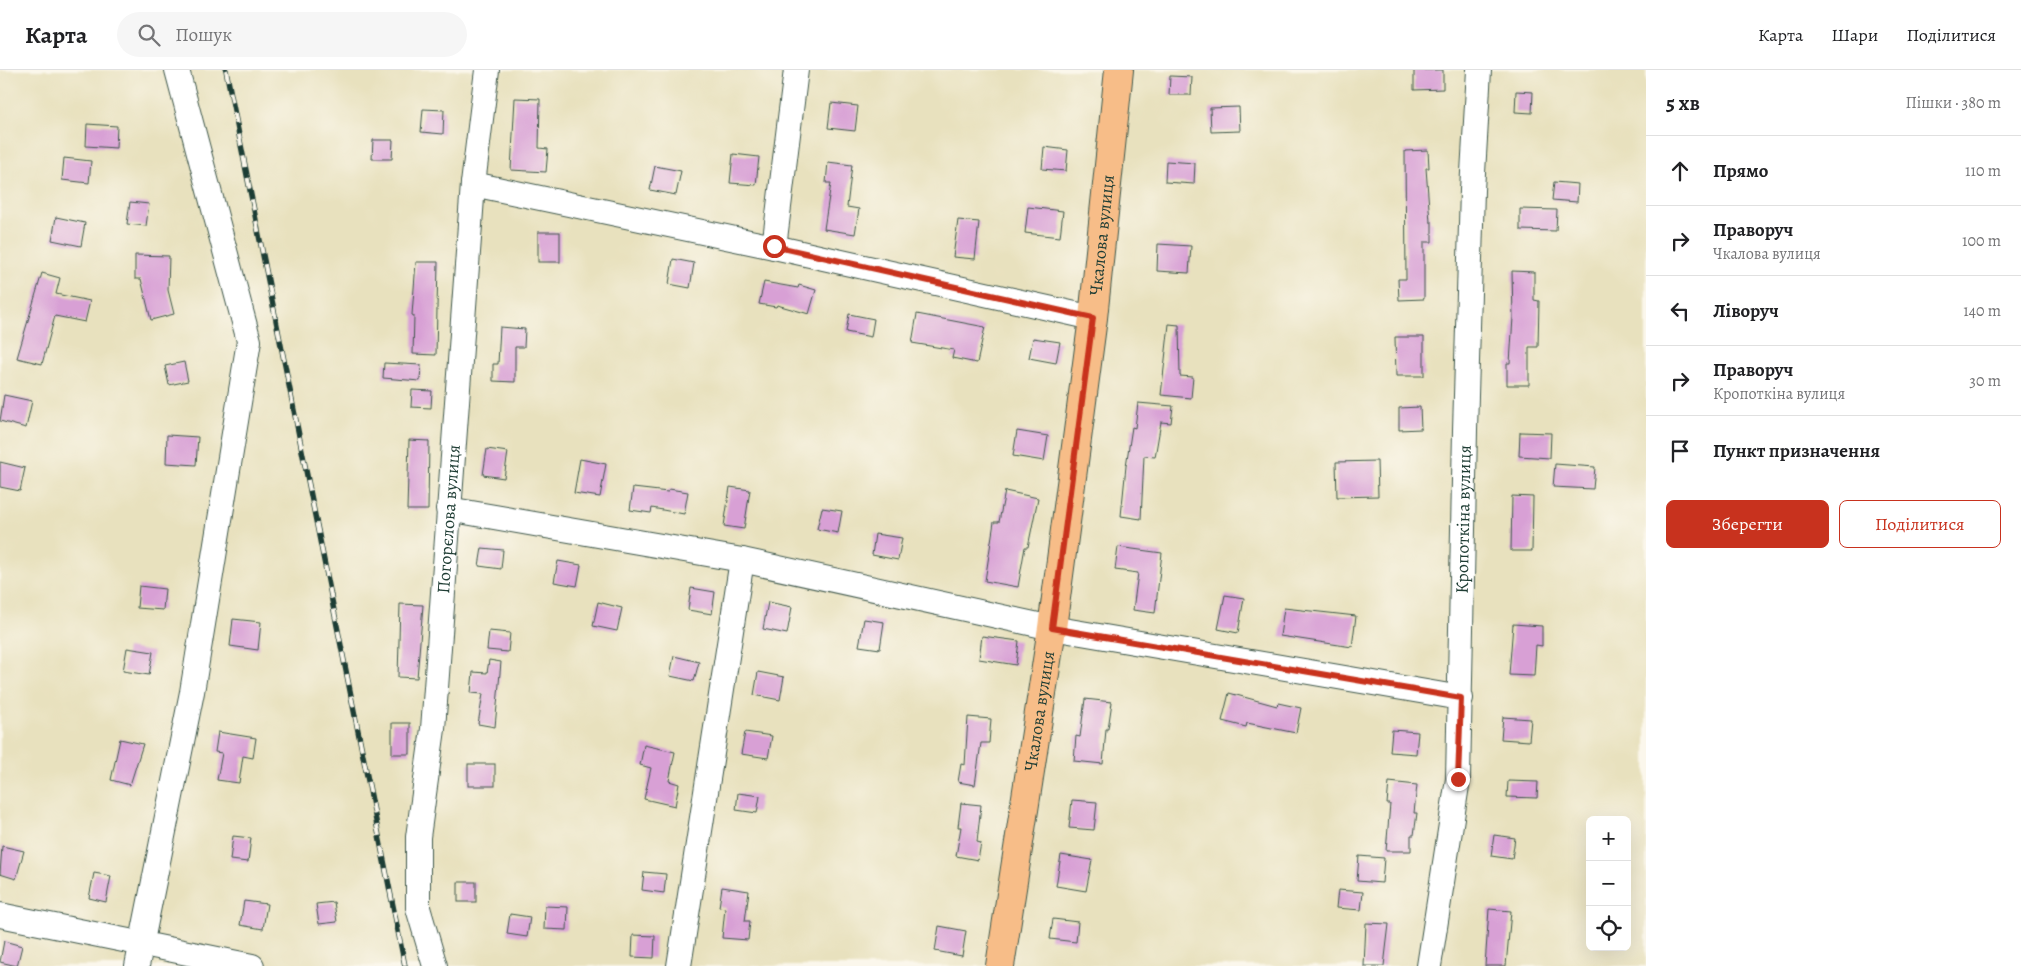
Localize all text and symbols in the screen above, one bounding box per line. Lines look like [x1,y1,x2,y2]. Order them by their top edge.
search box [117,12,467,57]
text: Карта [25,19,87,51]
icon: search [135,21,163,49]
text: Пошук [175,22,232,48]
text: Карта [1758,23,1803,47]
text: Шари [1831,23,1878,47]
text: Поділитися [1906,23,1996,47]
text: 5 хв [1666,89,1700,117]
text: Пішки · 380 m [1906,92,2001,114]
icon: ahead [1666,157,1694,185]
text: Прямо [1713,158,1768,184]
text: 110 m [1965,160,2001,182]
street label: Чкалова вулиця [1083,174,1120,297]
text: Праворуч [1713,217,1793,243]
icon: right [1666,227,1694,255]
text: 100 m [1962,230,2001,252]
route start [763,235,786,258]
text: Чкалова вулиця [1713,243,1821,265]
icon: left [1666,297,1694,325]
text: Ліворуч [1713,298,1779,324]
text: 140 m [1963,300,2001,322]
text: Праворуч [1713,357,1793,383]
icon: right [1666,367,1694,395]
text: 30 m [1969,370,2001,392]
text: Кропоткіна вулиця [1713,383,1845,405]
icon: arrive [1666,437,1694,465]
text: Пункт призначення [1713,438,1880,464]
street label: Погорєлова вулиця [431,444,466,594]
street label: Кропоткіна вулиця [1450,445,1477,594]
button: Зберегти [1666,500,1829,548]
button: Поділитися [1839,500,2001,548]
street label: Чкалова вулиця [1018,649,1060,773]
route end [1447,768,1470,791]
map controls [1586,816,1631,951]
button: + [1586,816,1631,861]
button: − [1586,861,1631,906]
button: locate [1586,906,1631,951]

